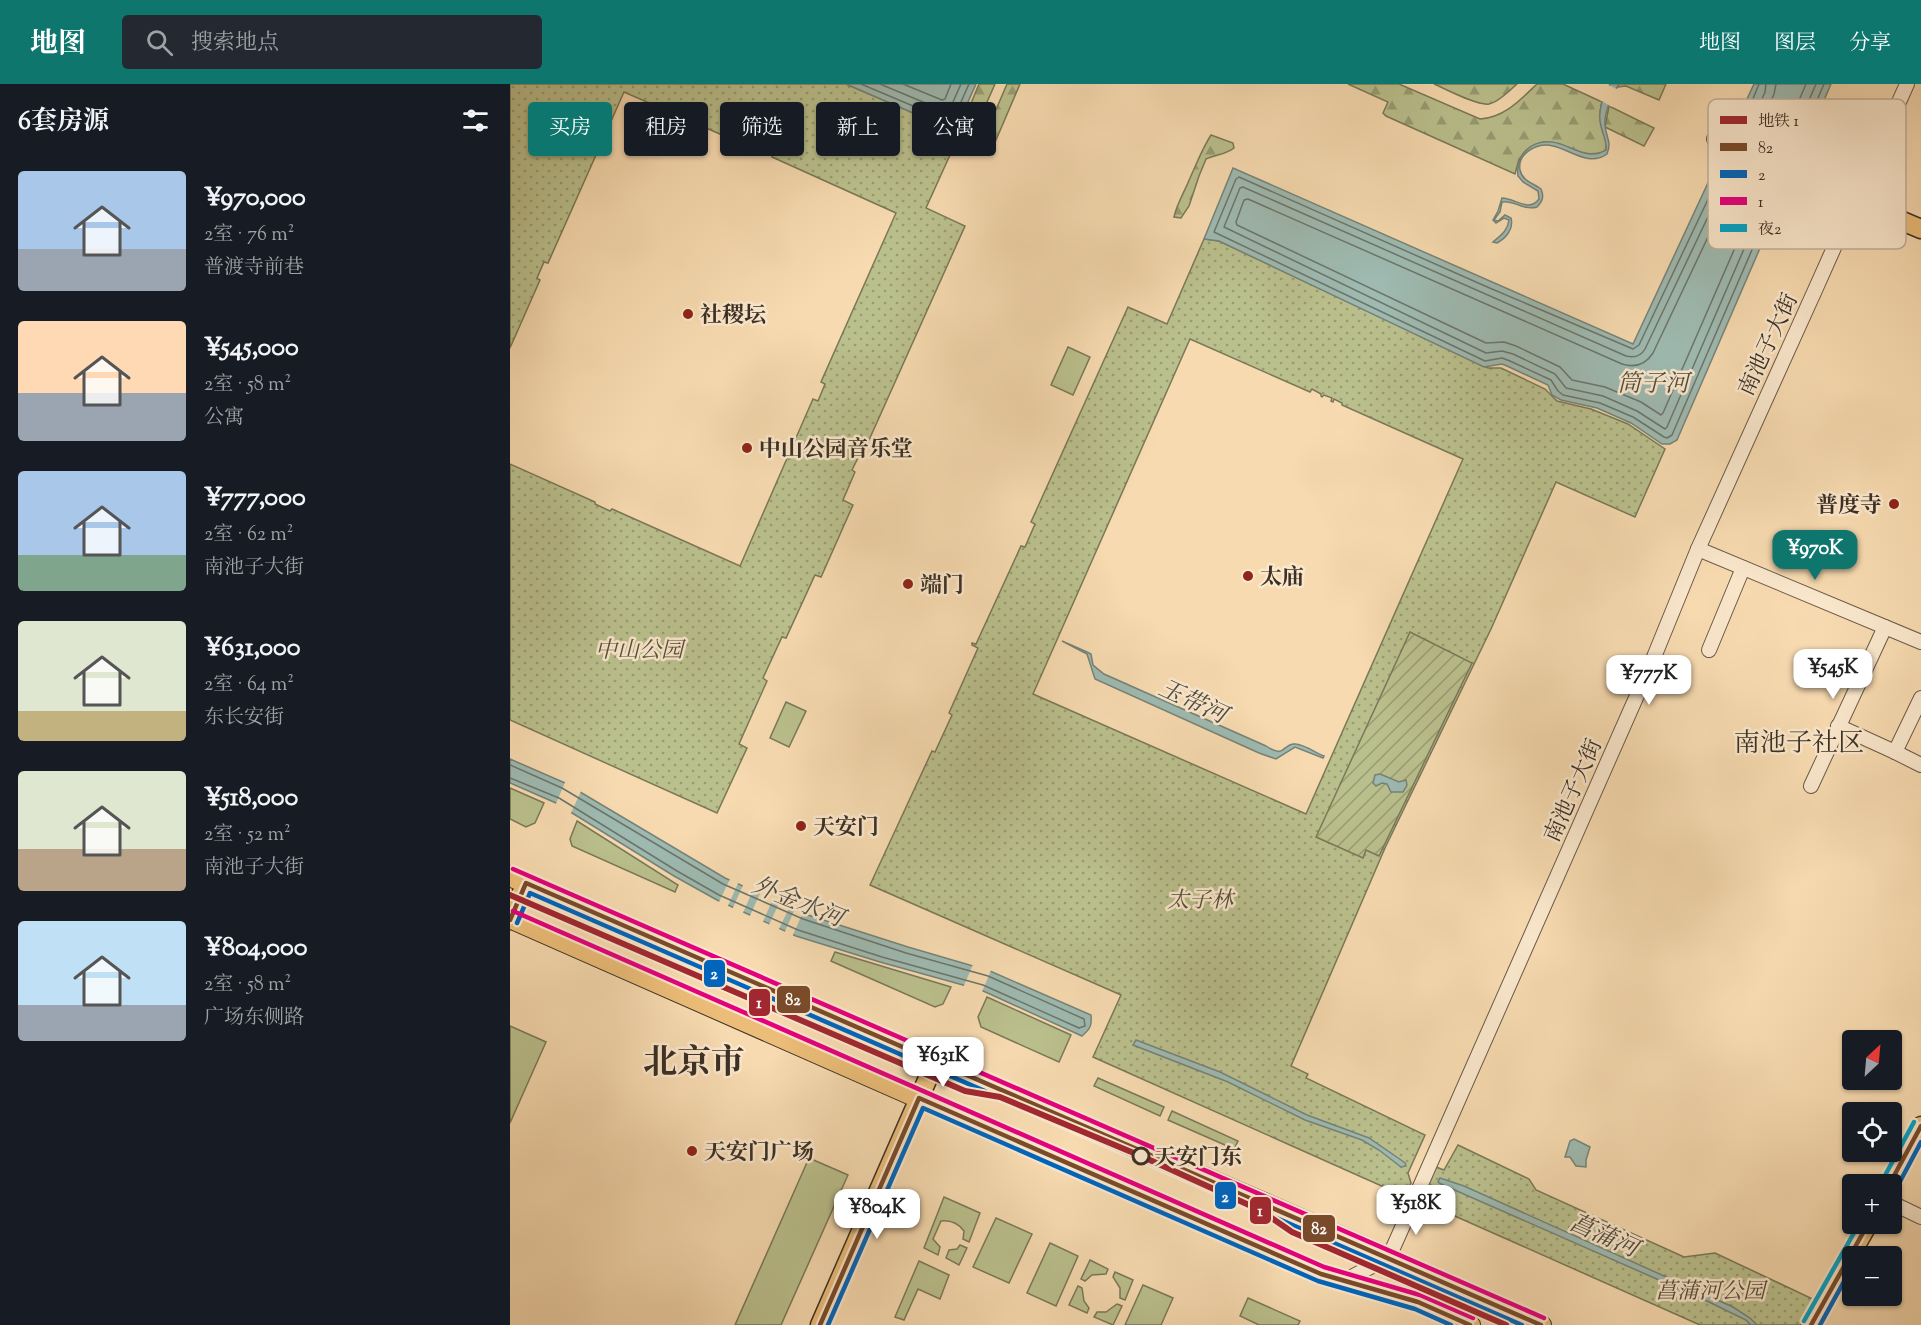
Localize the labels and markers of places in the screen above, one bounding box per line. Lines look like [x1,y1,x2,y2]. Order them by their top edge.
place label: 社稷坛 [700,301,766,333]
marker: 社稷坛 [681,307,695,321]
place label: 中山公园音乐堂 [759,435,913,467]
marker: 中山公园音乐堂 [740,441,754,455]
place label: 普度寺 [1816,491,1882,523]
marker: 普度寺 [1887,497,1901,511]
pin: ¥970K [1773,530,1857,581]
place label: 太庙 [1260,563,1304,595]
marker: 太庙 [1241,569,1255,583]
place label: 端门 [920,571,964,603]
marker: 端门 [901,577,915,591]
pin: ¥545K [1791,649,1875,700]
pin: ¥777K [1607,655,1691,706]
place label: 天安门 [813,813,879,845]
marker: 天安门 [794,819,808,833]
pin: ¥631K [901,1037,985,1088]
place label: 天安门广场 [704,1138,814,1170]
place label: 天安门东 [1154,1143,1242,1175]
marker: 天安门广场 [685,1144,699,1158]
marker: 天安门东 [1132,1147,1150,1165]
pin: ¥518K [1374,1185,1458,1236]
pin: ¥804K [835,1189,919,1240]

